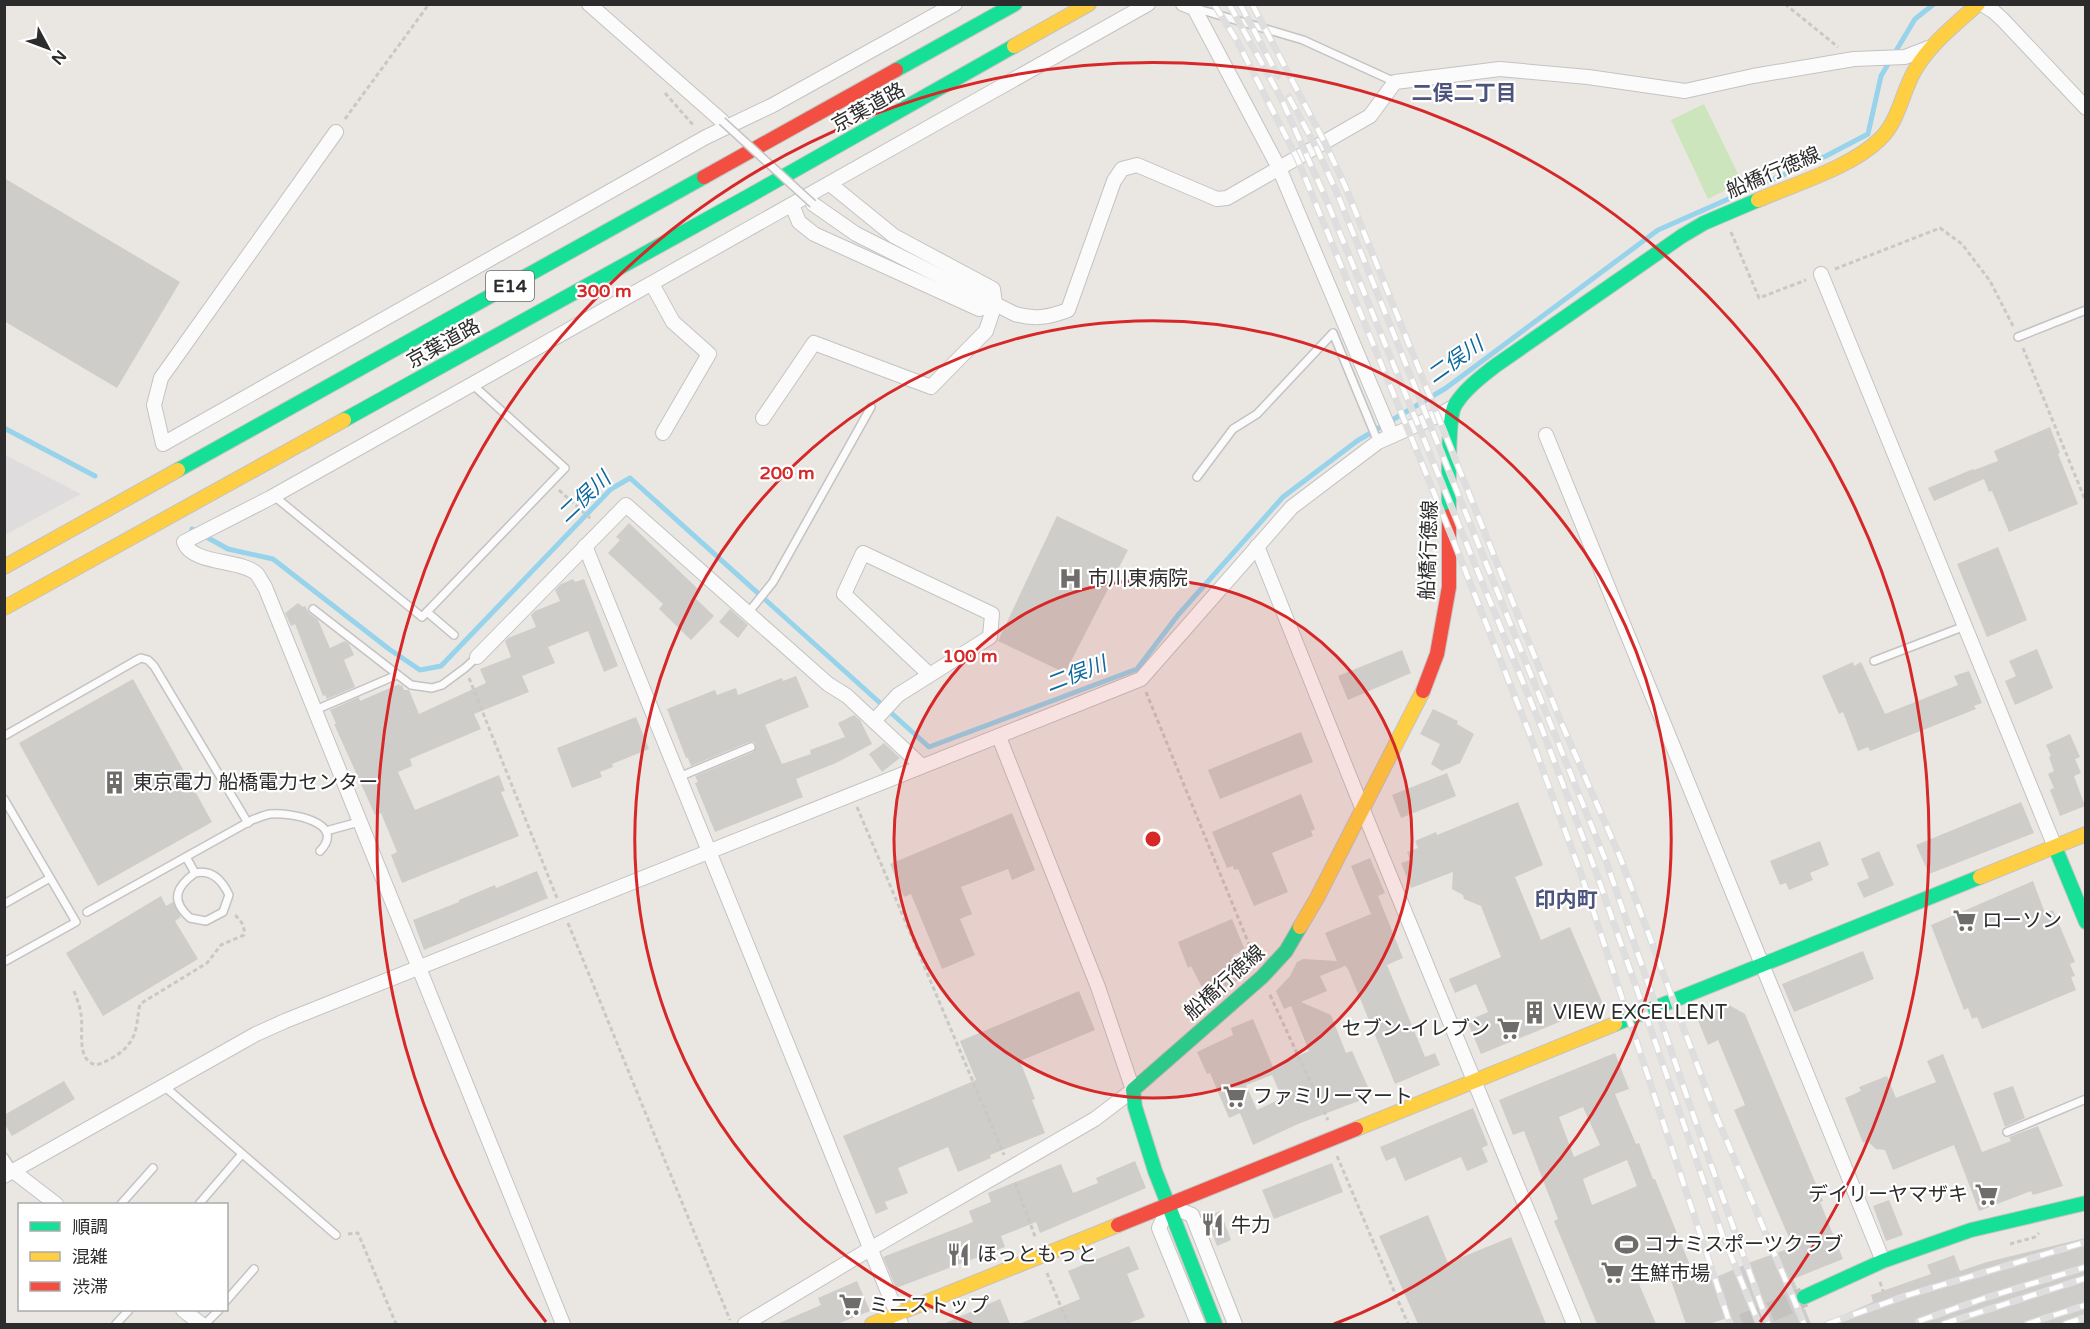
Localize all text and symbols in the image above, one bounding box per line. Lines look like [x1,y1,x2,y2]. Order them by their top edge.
north arrow [18,18,78,78]
text: N [47,46,70,69]
street label: 京葉道路 [828,78,909,138]
district label: 二俣二丁目 [1412,81,1517,106]
street label: 船橋行徳線 [1723,142,1824,204]
road number: E14 [486,271,534,301]
text: 300 m [576,280,632,302]
street label: 京葉道路 [403,314,484,374]
water label: 二俣川 [1422,331,1490,389]
text: 200 m [759,462,815,484]
water label: 二俣川 [553,465,617,528]
street label: 船橋行徳線 [1415,500,1443,600]
hospital icon: 市川東病院 [1057,565,1083,591]
place label: 市川東病院 [1088,567,1188,591]
text: 100 m [942,645,998,667]
water label: 二俣川 [1042,651,1112,697]
building icon: 東京電力 船橋電力センター [102,769,128,795]
place label: 東京電力 船橋電力センター [133,771,378,795]
centre of rings [1143,829,1163,849]
district label: 印内町 [1535,888,1598,913]
supermarket icon: ローソン [1951,907,1977,933]
place label: ローソン [1982,909,2062,933]
street label: 船橋行徳線 [1179,940,1270,1025]
building icon: VIEW EXCELLENT [1522,999,1548,1025]
place label: VIEW EXCELLENT [1553,1001,1727,1025]
supermarket icon: セブン-イレブン [1495,1015,1521,1041]
place label: セブン-イレブン [1342,1017,1490,1041]
supermarket icon: ファミリーマート [1222,1083,1248,1109]
place label: ファミリーマート [1253,1085,1413,1109]
supermarket icon: デイリーヤマザキ [1973,1181,1999,1207]
place label: デイリーヤマザキ [1808,1183,1968,1207]
legend [18,1203,228,1311]
restaurant icon: 牛力 [1200,1212,1226,1238]
place label: 牛力 [1231,1214,1271,1238]
text: 順調 [72,1216,108,1238]
sports icon: コナミスポーツクラブ [1613,1231,1639,1257]
place label: コナミスポーツクラブ [1644,1233,1844,1257]
restaurant icon: ほっともっと [946,1241,972,1267]
place label: ほっともっと [977,1243,1097,1267]
text: 混雑 [72,1246,108,1268]
supermarket icon: 生鮮市場 [1599,1260,1625,1286]
place label: 生鮮市場 [1630,1262,1710,1286]
text: 渋滞 [72,1276,108,1298]
supermarket icon: ミニストップ [838,1292,864,1318]
place label: ミニストップ [869,1294,989,1318]

